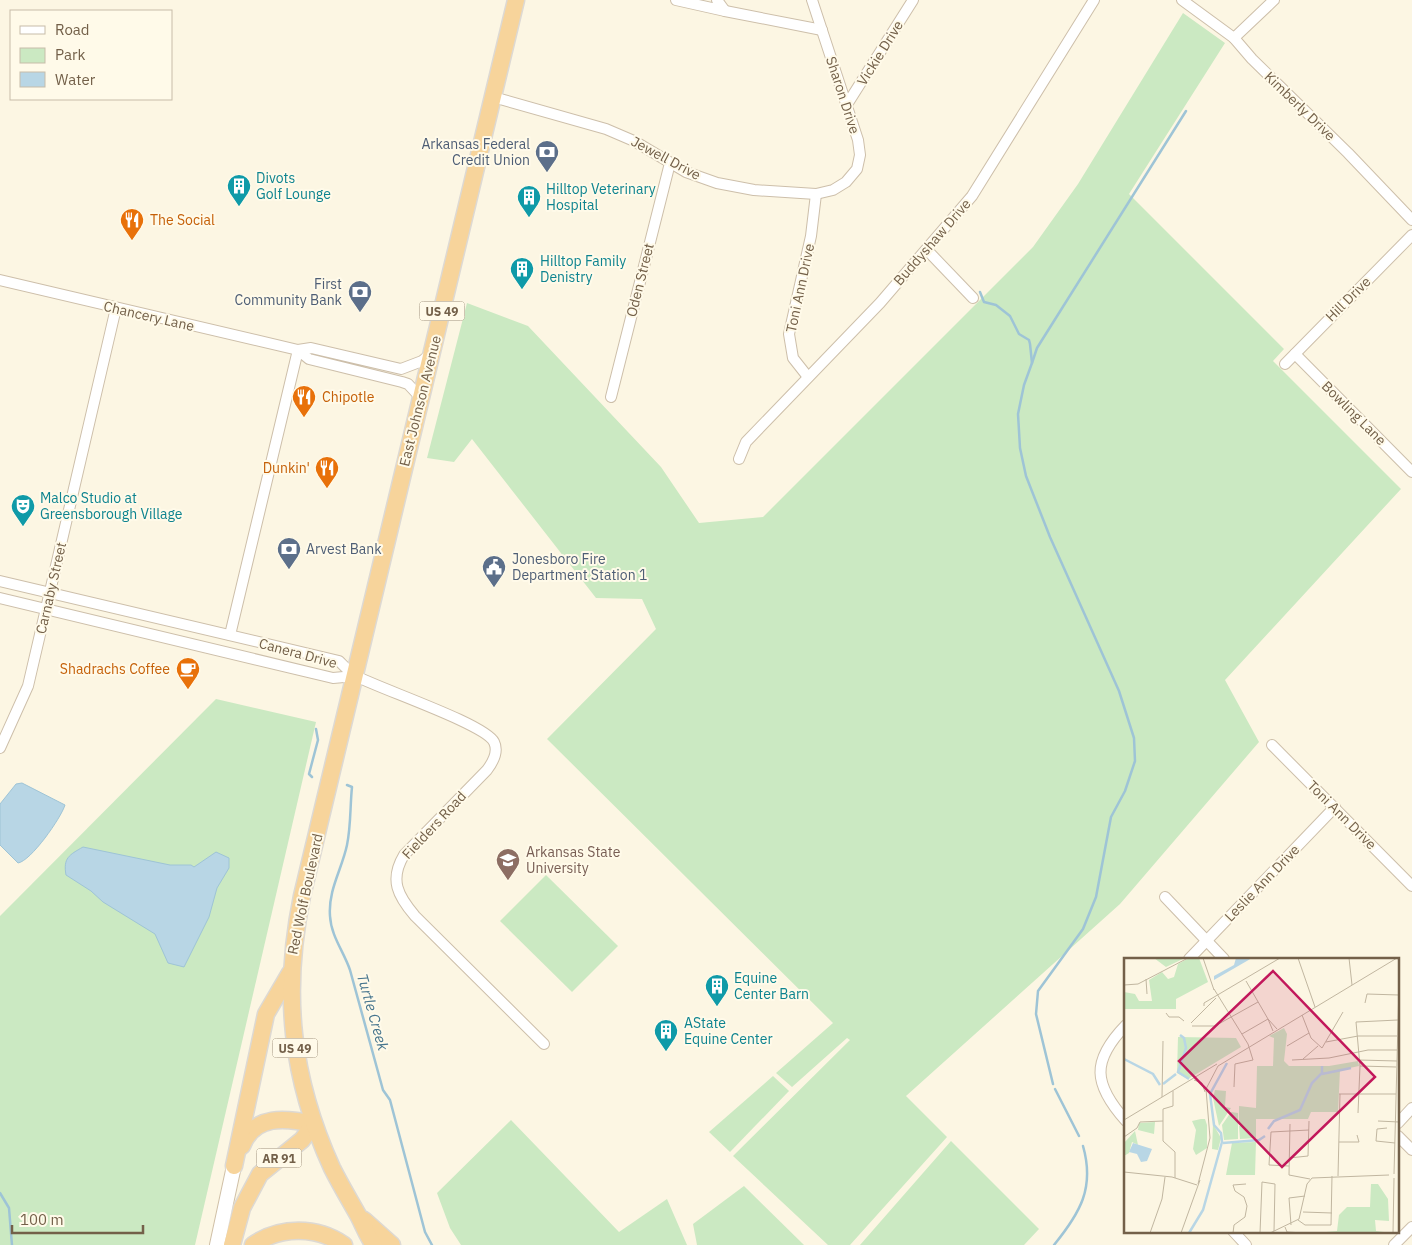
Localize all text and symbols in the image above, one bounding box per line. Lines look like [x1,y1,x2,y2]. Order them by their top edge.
legend [10,10,172,100]
street label: Vickie Drive [853,17,907,89]
text: Road [55,20,90,39]
text: Park [55,45,85,64]
street label: Sharon Drive [822,54,864,136]
street label: Kimberly Drive [1261,68,1340,145]
text: Water [55,70,96,89]
street label: Jewell Drive [628,132,704,184]
place label: Arkansas Federal Credit Union [421,135,530,169]
bank icon: Arkansas Federal Credit Union [534,139,560,173]
place label: Divots Golf Lounge [256,169,331,203]
building icon: Divots Golf Lounge [226,173,252,207]
place label: Hilltop Veterinary Hospital [546,180,656,214]
building icon: Hilltop Veterinary Hospital [516,184,542,218]
street label: Buddyshaw Drive [889,195,975,289]
restaurant icon: The Social [119,207,145,241]
place label: The Social [150,211,215,229]
street label: Oden Street [622,241,658,319]
street label: Toni Ann Drive [782,242,818,334]
place label: Hilltop Family Denistry [540,252,626,286]
building icon: Hilltop Family Denistry [509,256,535,290]
street label: Hill Drive [1322,272,1375,325]
place label: First Community Bank [234,275,343,309]
bank icon: First Community Bank [347,279,373,313]
street label: Chancery Lane [102,297,196,335]
road number: US 49 [420,302,464,321]
street label: East Johnson Avenue [395,333,445,468]
street label: Bowling Lane [1318,377,1390,449]
restaurant icon: Chipotle [291,384,317,418]
place label: Chipotle [322,388,375,406]
restaurant icon: Dunkin' [314,455,340,489]
place label: Dunkin' [263,459,310,477]
place label: Malco Studio at Greensborough Village [40,489,183,523]
theatre icon: Malco Studio at Greensborough Village [10,493,36,527]
bank icon: Arvest Bank [276,536,302,570]
street label: Carnaby Street [32,540,70,636]
place label: Arvest Bank [306,540,382,558]
place label: Jonesboro Fire Department Station 1 [512,550,647,584]
public building icon: Jonesboro Fire Department Station 1 [481,554,507,588]
street label: Canera Drive [257,634,339,672]
cafe icon: Shadrachs Coffee [175,656,201,690]
place label: Shadrachs Coffee [60,660,170,678]
street label: Toni Ann Drive [1304,777,1381,854]
street label: Fielders Road [398,787,470,863]
street label: Red Wolf Boulevard [283,832,327,956]
street label: Leslie Ann Drive [1221,840,1304,925]
place label: Arkansas State University [526,843,621,877]
school or university icon: Arkansas State University [495,847,521,881]
inset map [1124,958,1400,1232]
place label: Equine Center Barn [734,969,809,1003]
water label: Turtle Creek [353,971,393,1053]
building icon: Equine Center Barn [704,973,730,1007]
place label: AState Equine Center [684,1014,773,1048]
building icon: AState Equine Center [653,1018,679,1052]
road number: US 49 [272,1038,318,1058]
road number: AR 91 [256,1148,302,1168]
scale bar [12,1202,144,1234]
text: 100 m [20,1210,64,1229]

